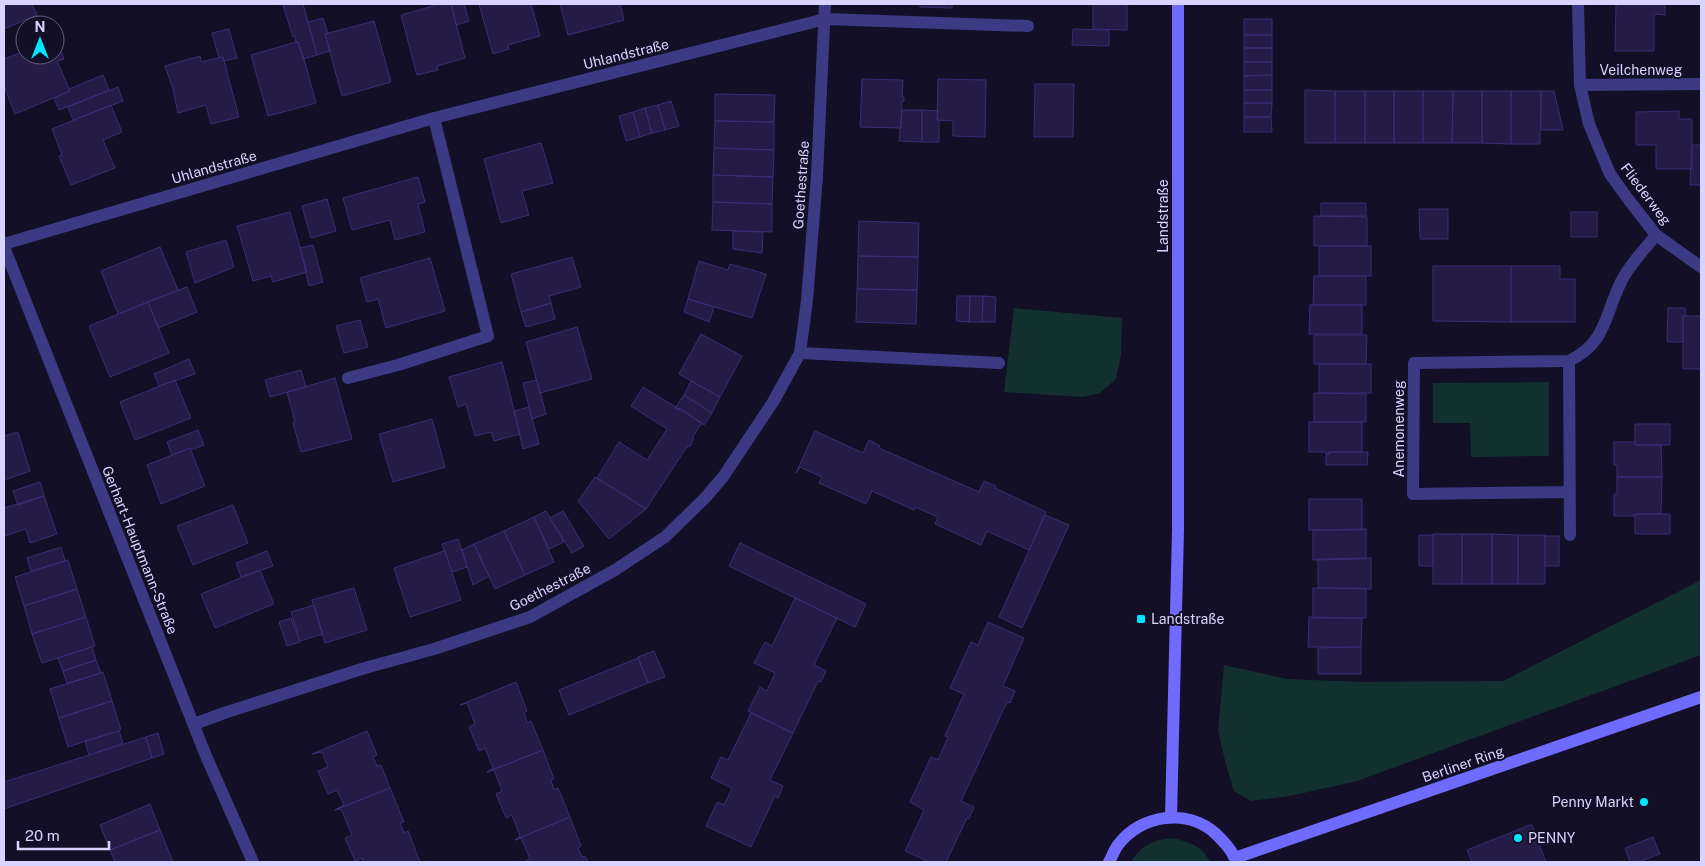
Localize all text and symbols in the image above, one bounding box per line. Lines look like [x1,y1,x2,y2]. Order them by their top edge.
north arrow [15,15,65,65]
text: N [35,19,45,35]
street label: Uhlandstraße [581,36,671,72]
street label: Veilchenweg [1600,62,1683,78]
street label: Goethestraße [790,140,812,230]
street label: Uhlandstraße [170,147,258,187]
street label: Fliederweg [1618,160,1675,228]
street label: Landstraße [1155,179,1171,253]
street label: Anemonenweg [1391,380,1407,478]
street label: Gerhart-Hauptmann-Straße [99,464,181,636]
street label: Goethestraße [507,560,593,614]
place label: Landstraße [1151,611,1225,627]
marker: Landstraße [1135,613,1147,625]
street label: Berliner Ring [1420,742,1506,785]
place label: Penny Markt [1552,794,1634,810]
marker: Penny Markt [1638,796,1650,808]
scale bar [18,818,109,850]
text: 20 m [25,827,60,844]
place label: PENNY [1528,830,1576,846]
marker: PENNY [1512,832,1524,844]

